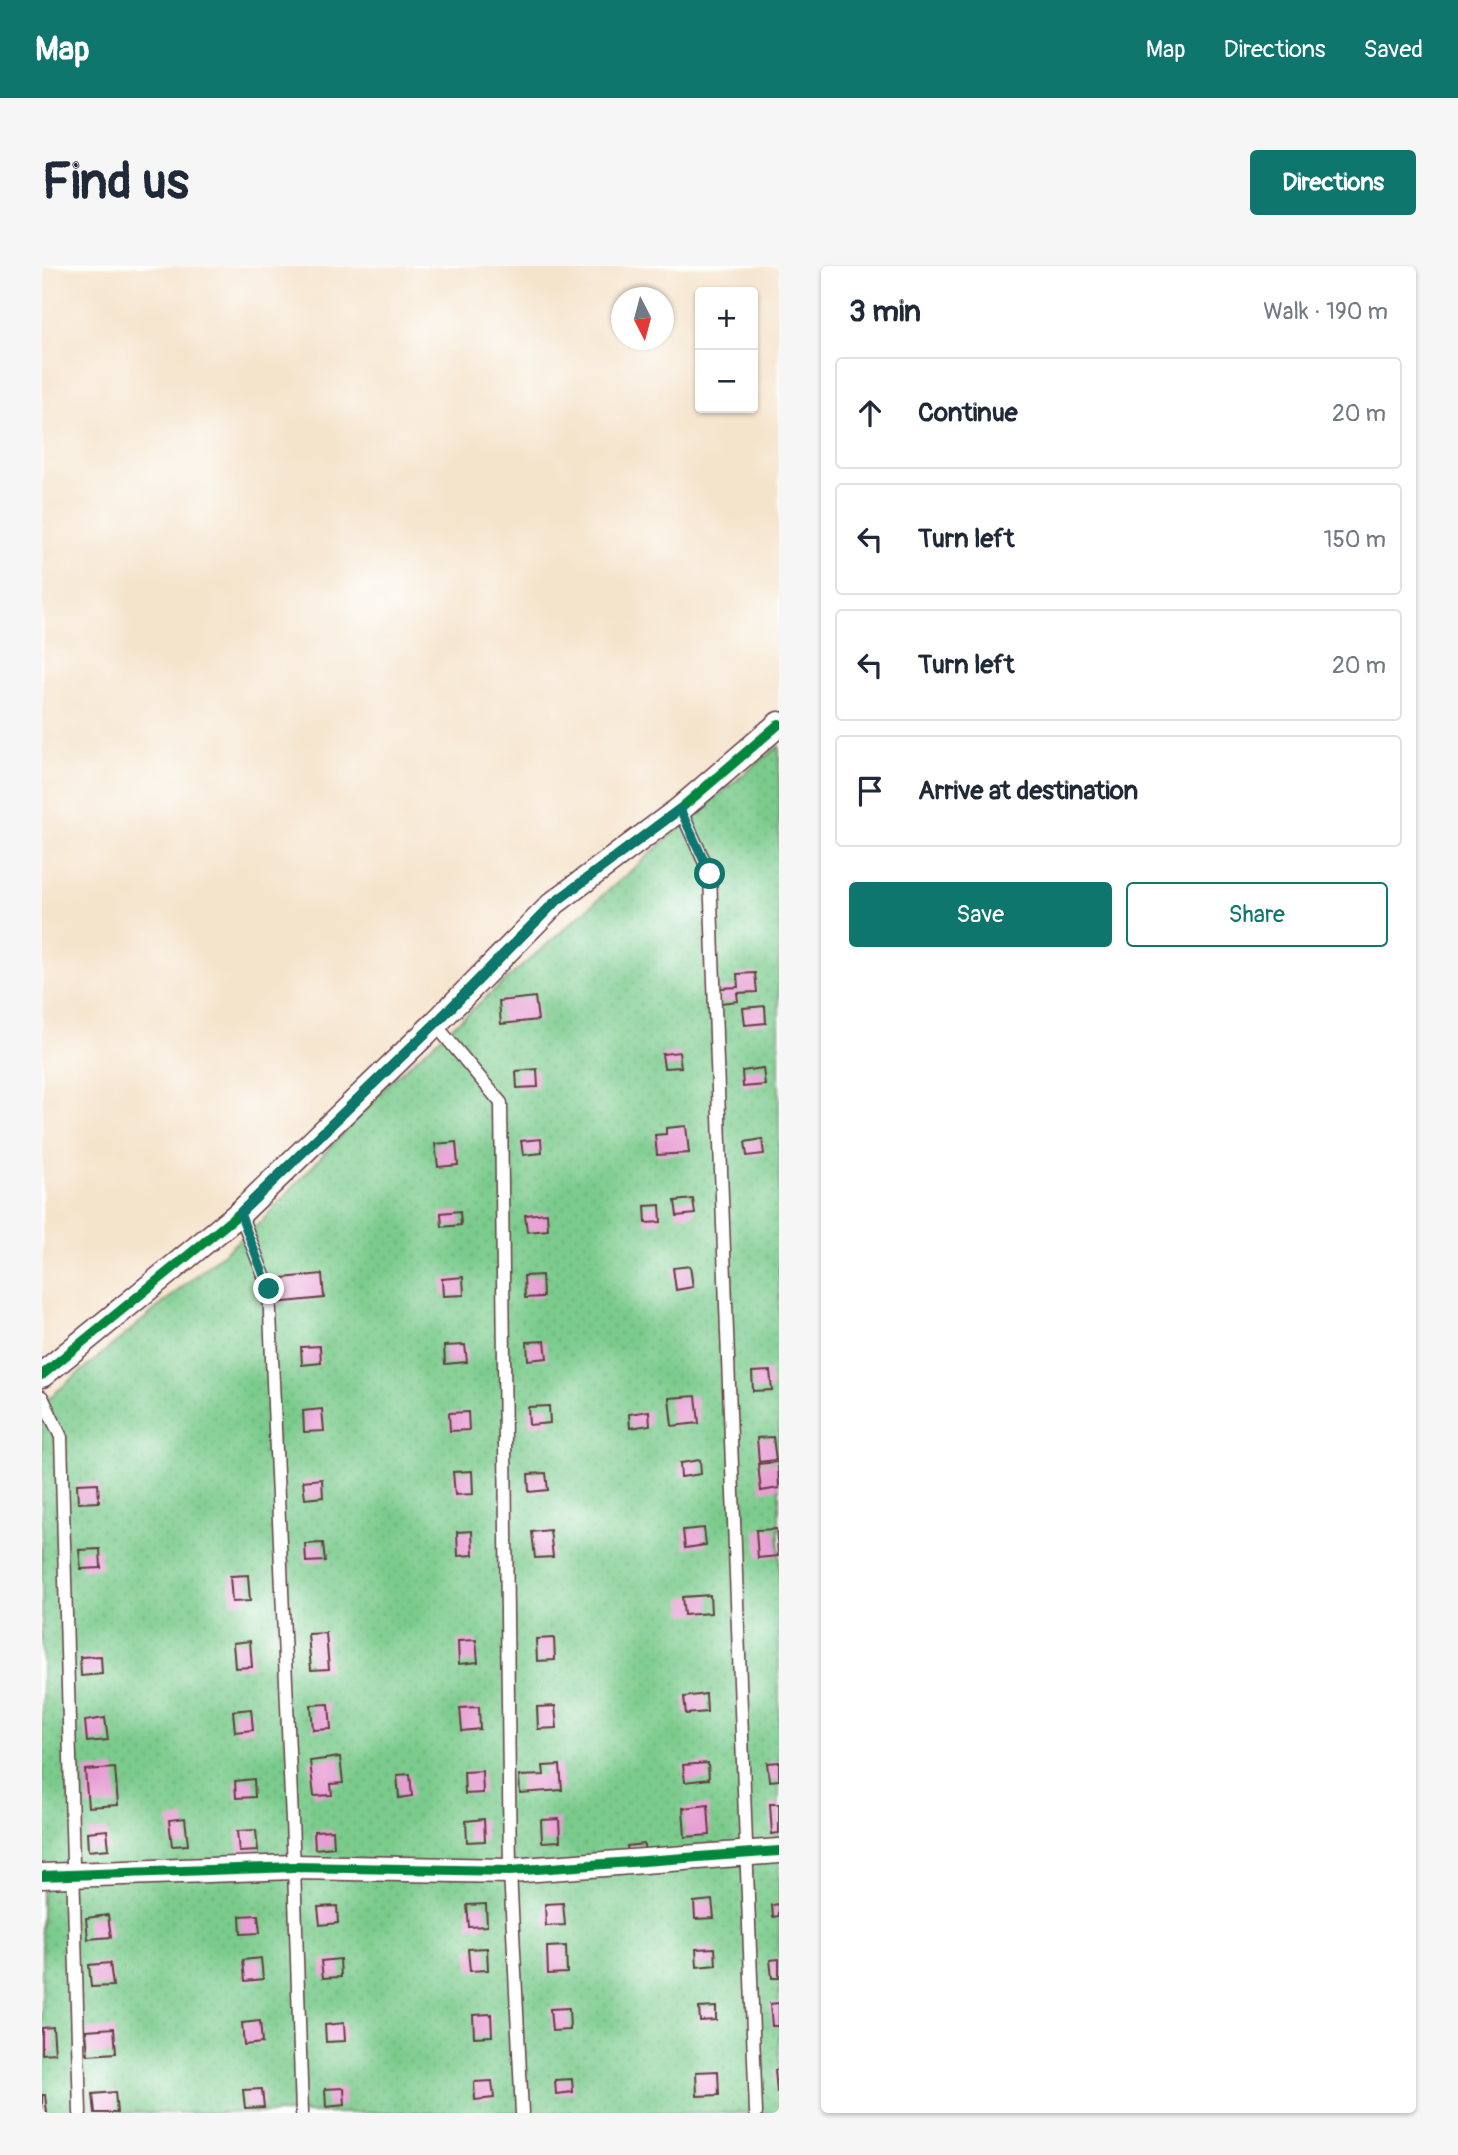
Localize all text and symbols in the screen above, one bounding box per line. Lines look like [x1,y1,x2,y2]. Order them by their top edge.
text: Map [35,29,90,70]
text: Map [1146,35,1186,64]
text: Directions [1224,35,1325,64]
text: Saved [1363,35,1423,64]
button: Directions [1250,150,1416,215]
text: Find us [42,152,189,213]
north arrow [611,287,674,350]
map controls [695,287,758,413]
button: + [695,287,758,350]
text: 3 min [849,293,921,330]
text: Walk · 190 m [1263,297,1388,326]
button: − [695,350,758,413]
icon: ahead [851,394,889,432]
text: Continue [918,397,1018,429]
text: 20 m [1332,399,1386,428]
icon: left [851,520,889,558]
text: Turn left [918,523,1014,555]
text: 150 m [1323,525,1386,554]
icon: left [851,646,889,684]
text: Turn left [918,649,1014,681]
text: 20 m [1332,651,1386,680]
icon: arrive [851,772,889,810]
text: Arrive at destination [918,775,1138,807]
route start [694,858,725,889]
button: Save [849,882,1112,947]
button: Share [1126,882,1388,947]
route end [253,1273,284,1304]

